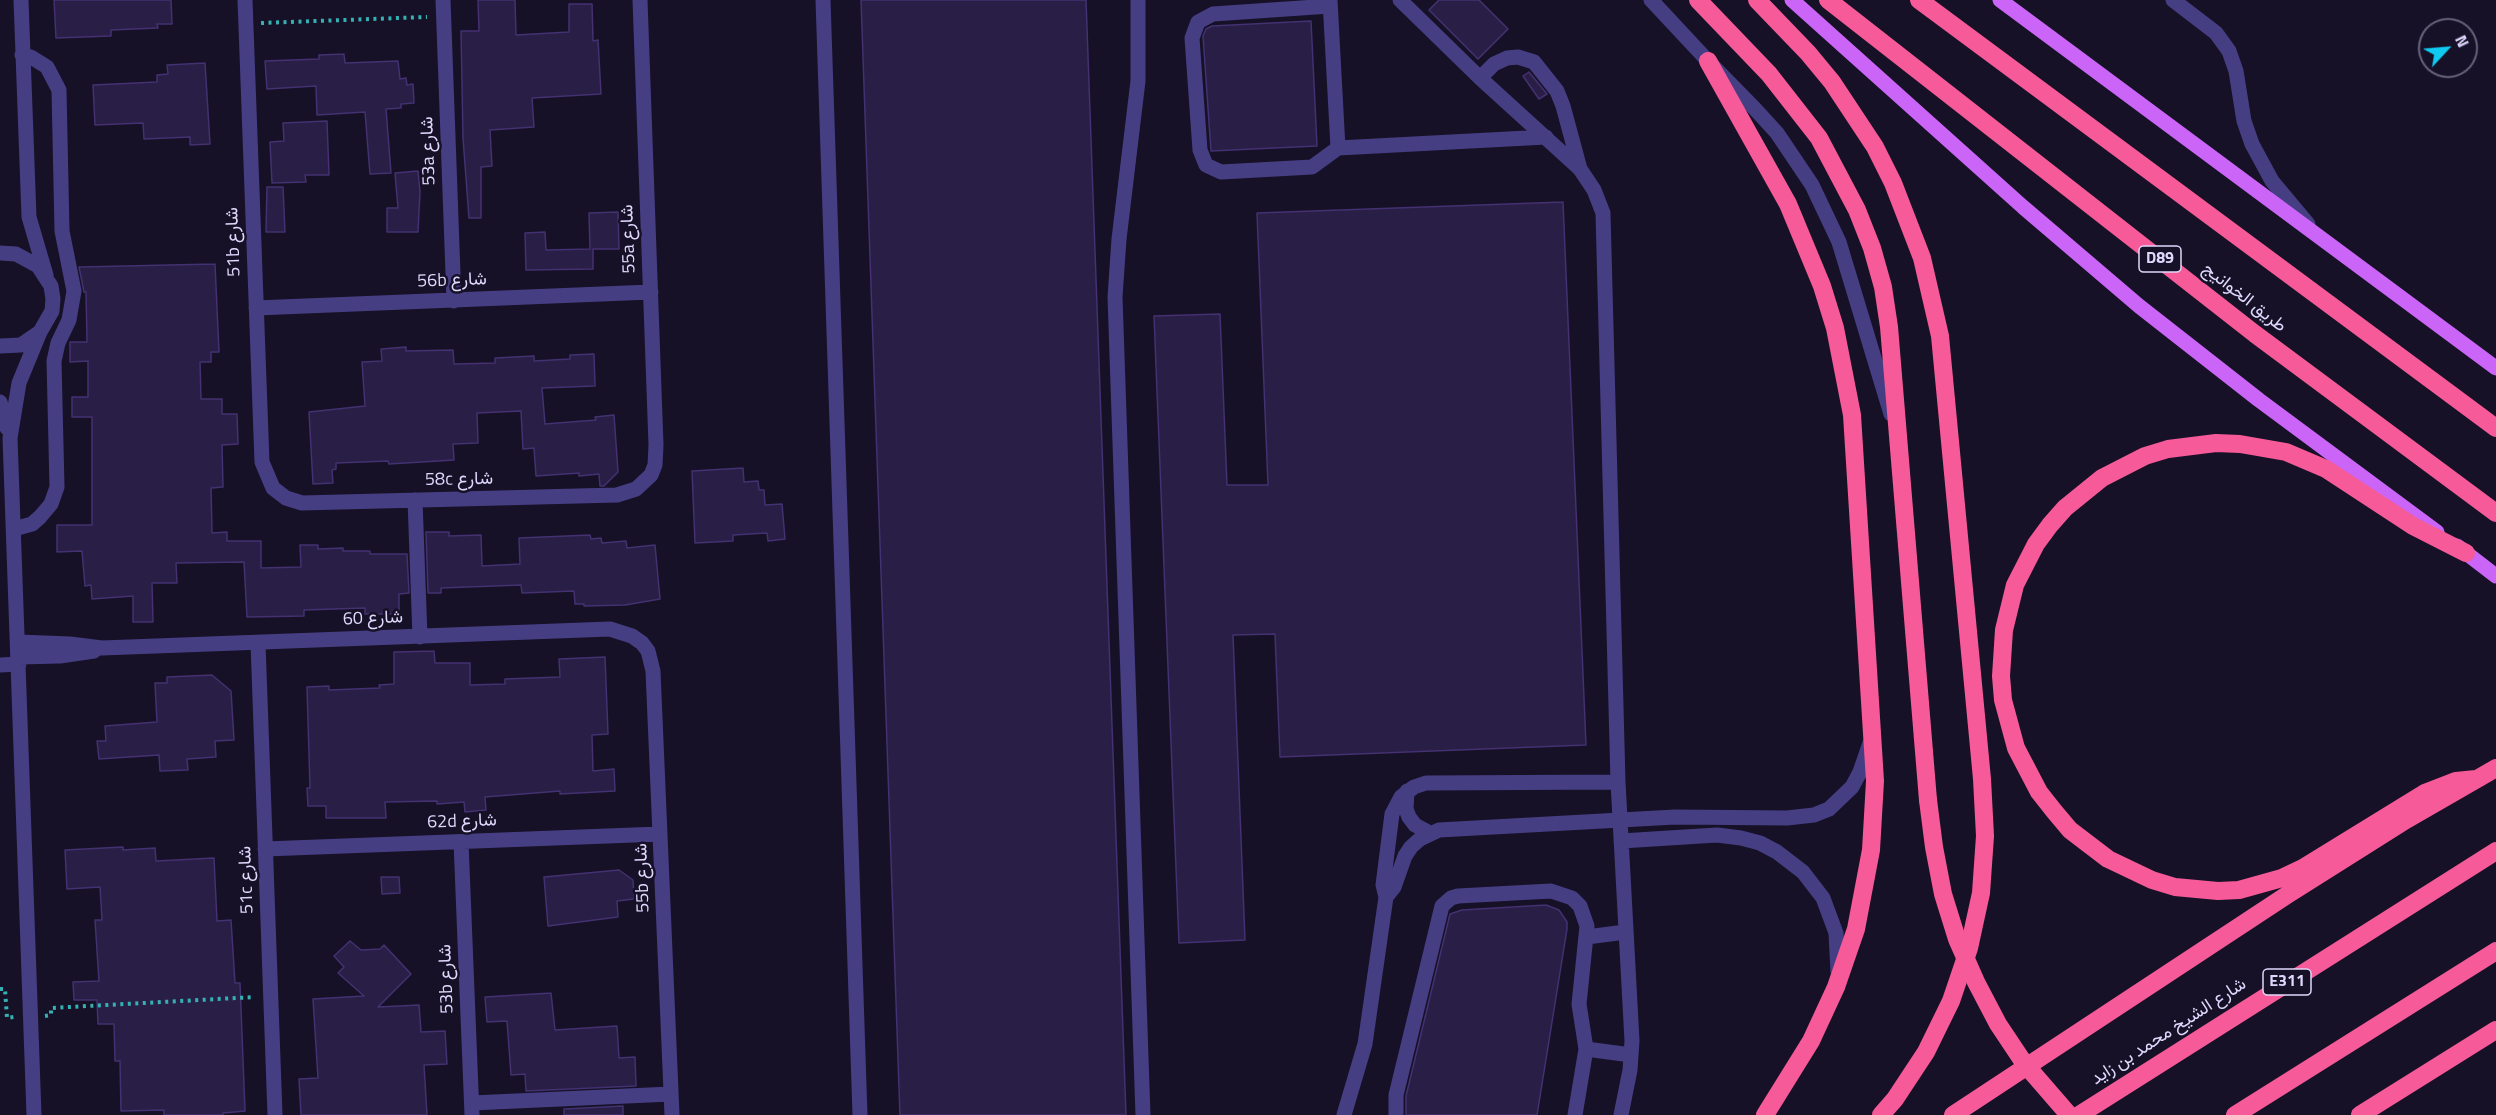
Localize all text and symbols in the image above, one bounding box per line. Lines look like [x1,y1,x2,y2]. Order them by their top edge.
north arrow [2418,18,2478,78]
text: N [2449,31,2476,51]
street label: 53a شارع [417,116,441,186]
street label: 55a شارع [617,204,641,274]
street label: 51b شارع [222,207,246,277]
road number: D89 [2139,246,2181,272]
street label: طريق الخوانيج [2198,258,2290,338]
street label: 56b شارع [417,269,487,293]
street label: 58c شارع [425,469,493,491]
street label: شارع 60 [342,607,404,631]
street label: 62d شارع [427,810,497,834]
street label: 55b شارع [631,843,655,913]
street label: 51c شارع [235,846,259,914]
street label: 53b شارع [435,944,459,1014]
road number: E311 [2263,969,2311,995]
street label: شارع الشيخ محمد بن زايد [2087,974,2251,1090]

